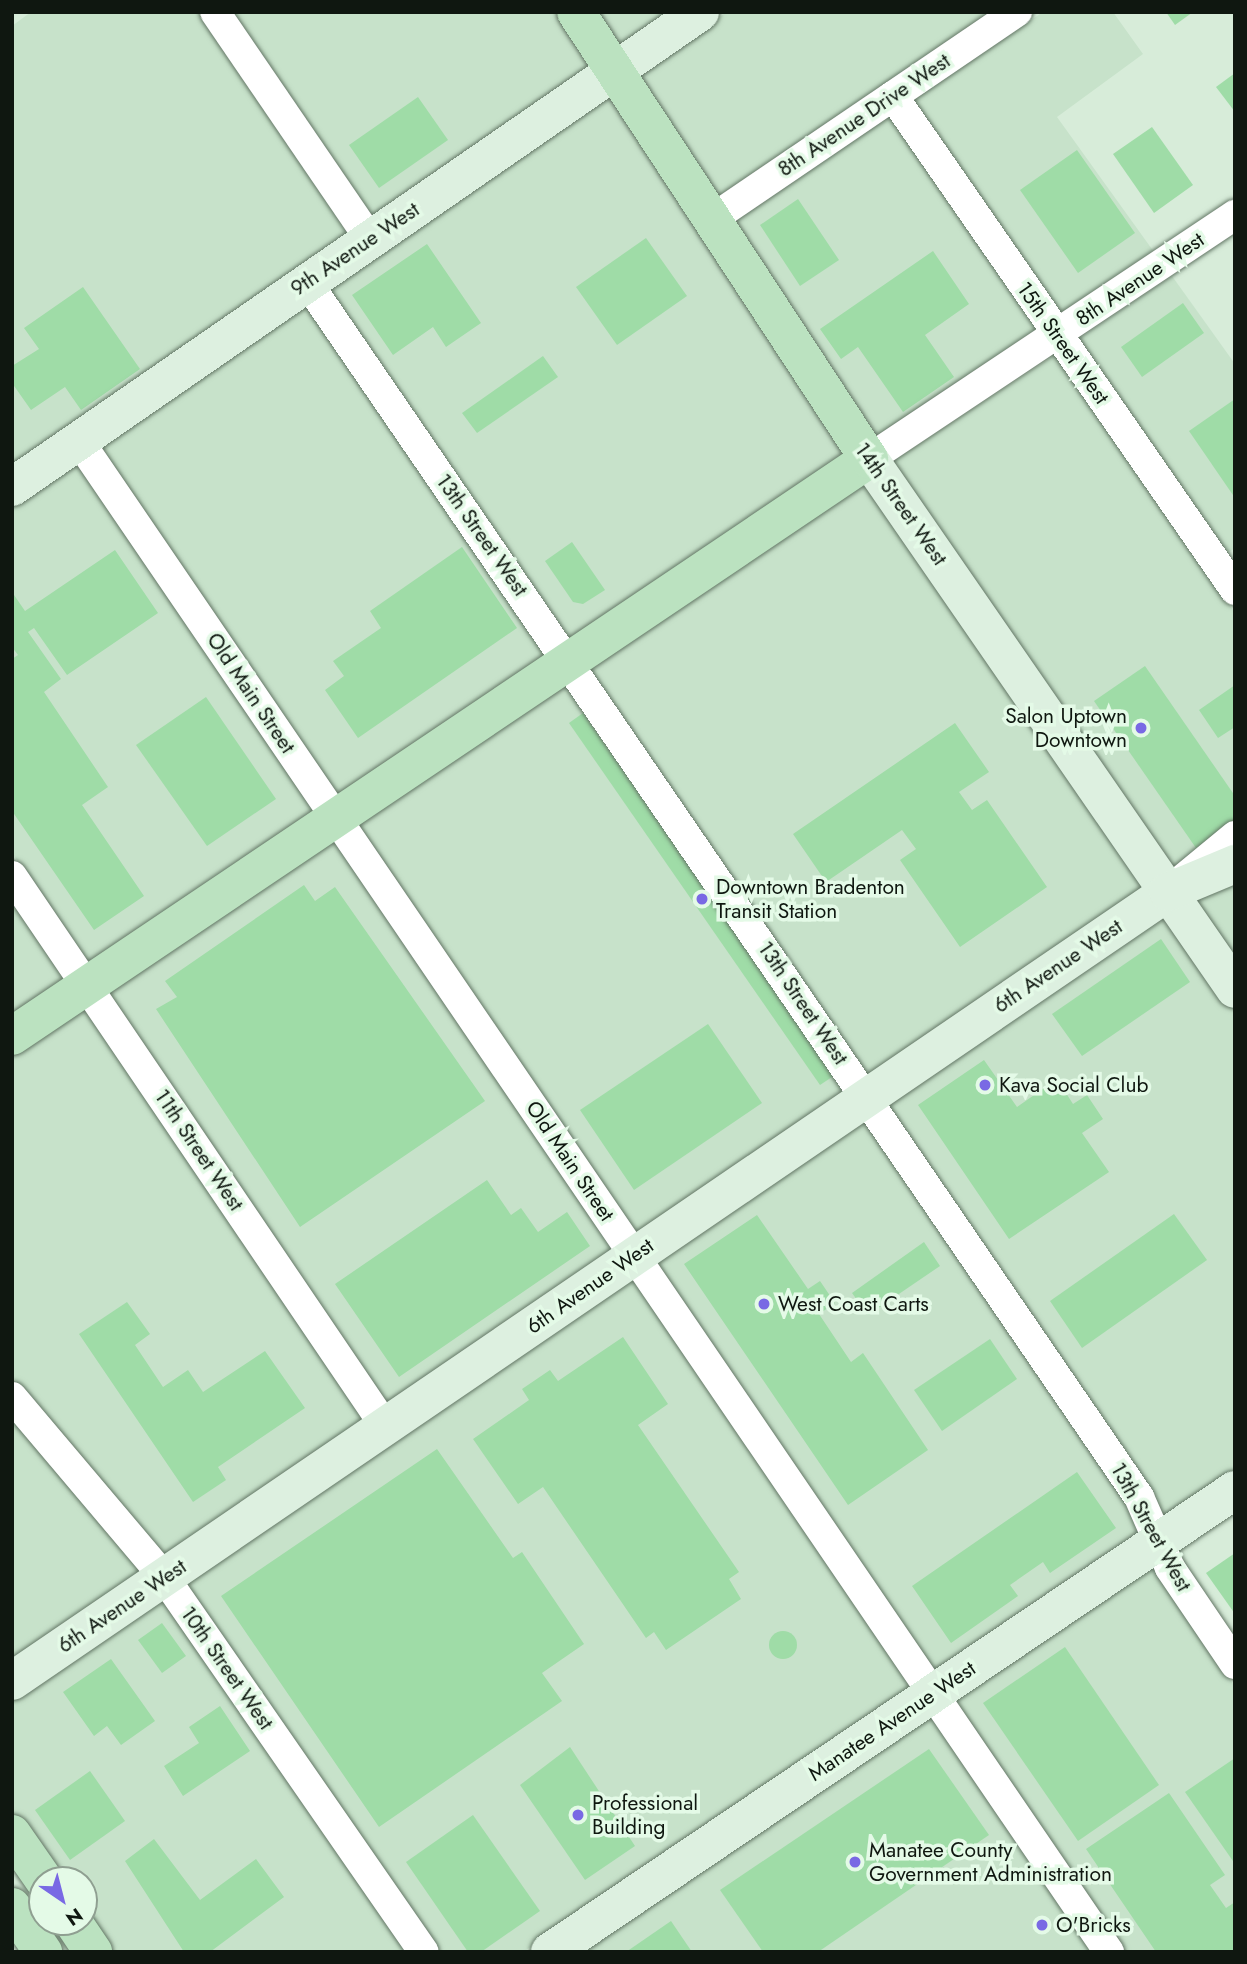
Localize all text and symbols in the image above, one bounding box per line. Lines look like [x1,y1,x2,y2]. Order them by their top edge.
street label: 8th Avenue Drive West [773,48,955,182]
street label: 9th Avenue West [286,197,424,301]
street label: 8th Avenue West [1071,227,1209,331]
street label: 15th Street West [1012,277,1114,409]
street label: 14th Street West [849,438,953,570]
street label: 13th Street West [431,469,533,601]
street label: Old Main Street [201,628,301,758]
place label: Salon Uptown Downtown [1005,703,1127,753]
marker: Salon Uptown Downtown [1133,720,1149,736]
place label: Downtown Bradenton Transit Station [716,874,905,924]
marker: Downtown Bradenton Transit Station [694,891,710,907]
street label: 6th Avenue West [989,914,1127,1018]
street label: 13th Street West [753,937,853,1069]
place label: Kava Social Club [999,1072,1148,1098]
marker: Kava Social Club [977,1077,993,1093]
street label: 11th Street West [149,1084,249,1216]
street label: Old Main Street [520,1096,620,1226]
street label: 6th Avenue West [521,1233,659,1339]
place label: West Coast Carts [778,1291,929,1317]
marker: West Coast Carts [756,1296,772,1312]
street label: 13th Street West [1105,1458,1197,1596]
street label: 6th Avenue West [53,1554,191,1658]
street label: 10th Street West [175,1602,279,1734]
street label: Manatee Avenue West [804,1656,980,1786]
place label: Professional Building [592,1790,698,1840]
marker: Professional Building [570,1807,586,1823]
place label: Manatee County Government Administration [869,1837,1112,1887]
marker: Manatee County Government Administration [847,1854,863,1870]
north arrow [28,1866,98,1936]
text: N [60,1902,88,1932]
place label: O'Bricks [1056,1912,1131,1938]
marker: O'Bricks [1034,1917,1050,1933]

